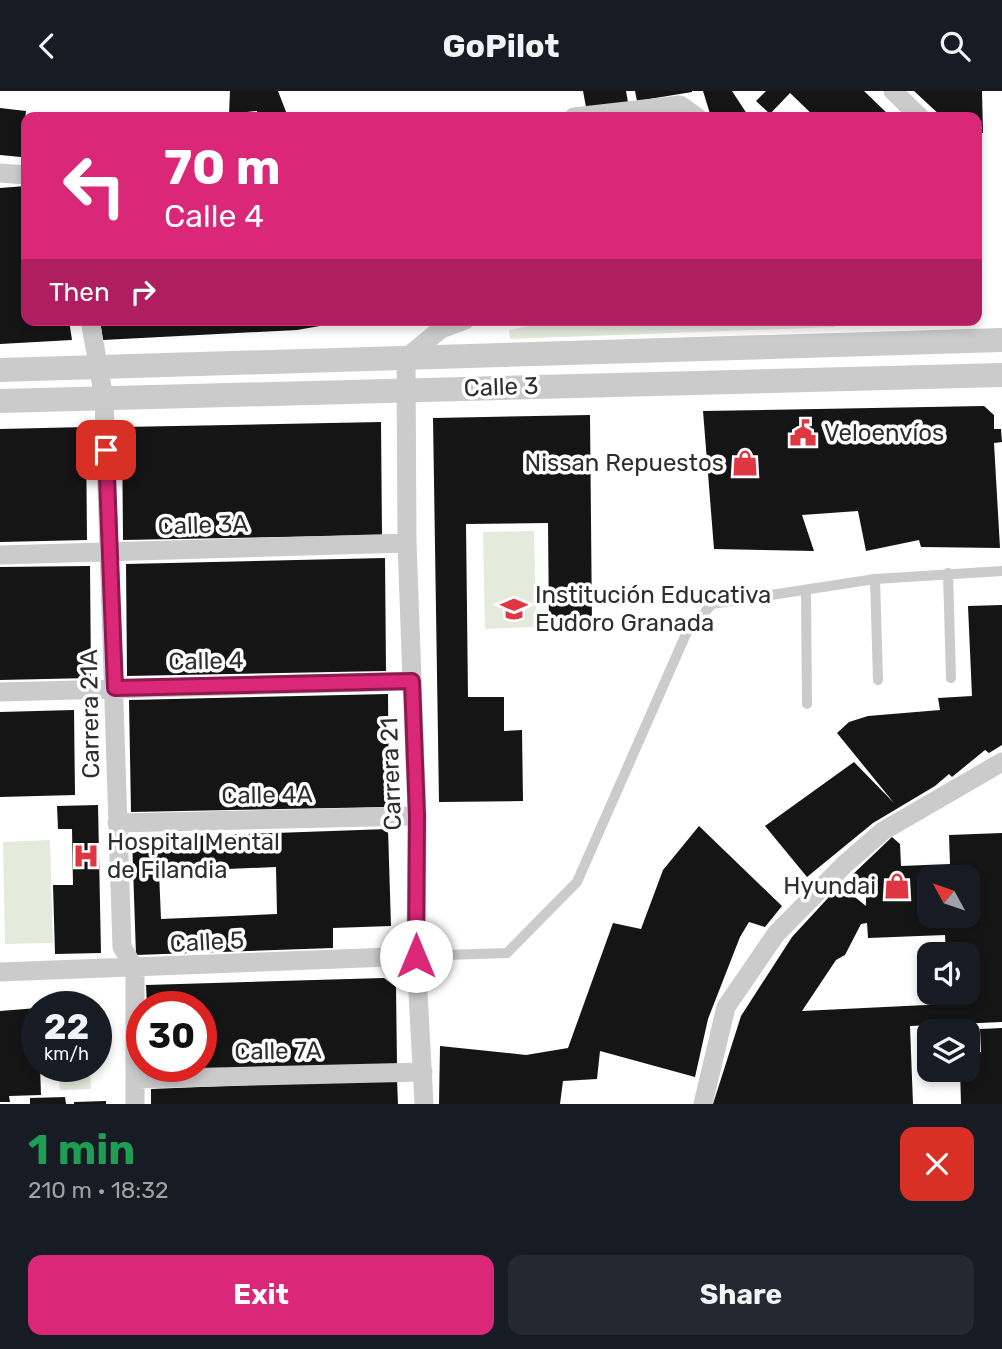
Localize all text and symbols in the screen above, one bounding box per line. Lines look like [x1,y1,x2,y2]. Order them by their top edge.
icon: back [28,27,66,65]
text: GoPilot [443,27,559,65]
icon: search [936,27,974,65]
text: 70 m [164,138,281,196]
icon: left [49,140,140,231]
text: Calle 4 [164,197,264,235]
icon: right [124,273,162,311]
text: Then [49,277,110,308]
street label: Calle 3 [463,372,539,402]
public building icon: Veloenvíos [788,418,818,448]
place label: Veloenvíos [824,419,944,447]
pin [76,420,136,480]
icon: arrive [87,431,125,469]
shop icon: Nissan Repuestos [730,448,760,478]
place label: Nissan Repuestos [525,449,724,477]
street label: Calle 3A [157,509,249,541]
place label: Institución Educativa Eudoro Granada [535,581,771,637]
school or university icon: Institución Educativa Eudoro Granada [499,594,529,624]
street label: Calle 4 [168,646,244,676]
street label: Carrera 21A [75,649,105,779]
street label: Carrera 21 [375,717,407,831]
street label: Calle 4A [221,780,313,810]
place label: Hospital Mental de Filandia [107,828,280,884]
hospital icon: Hospital Mental de Filandia [71,841,101,871]
north arrow [917,865,980,927]
map controls [917,865,980,1082]
shop icon: Hyundai [882,871,912,901]
place label: Hyundai [783,872,876,900]
position arrow [379,919,453,993]
street label: Calle 5 [169,926,245,958]
button: sound [917,942,980,1005]
speed limit sign: 30 [126,991,217,1082]
text: 22 [44,1006,89,1048]
button: layers [917,1019,980,1082]
street label: Calle 7A [234,1036,322,1066]
text: km/h [44,1043,89,1065]
text: 1 min [28,1125,135,1175]
button: close [900,1127,974,1201]
text: 210 m · 18:32 [28,1176,169,1204]
button: Exit [28,1255,494,1335]
button: Share [508,1255,974,1335]

